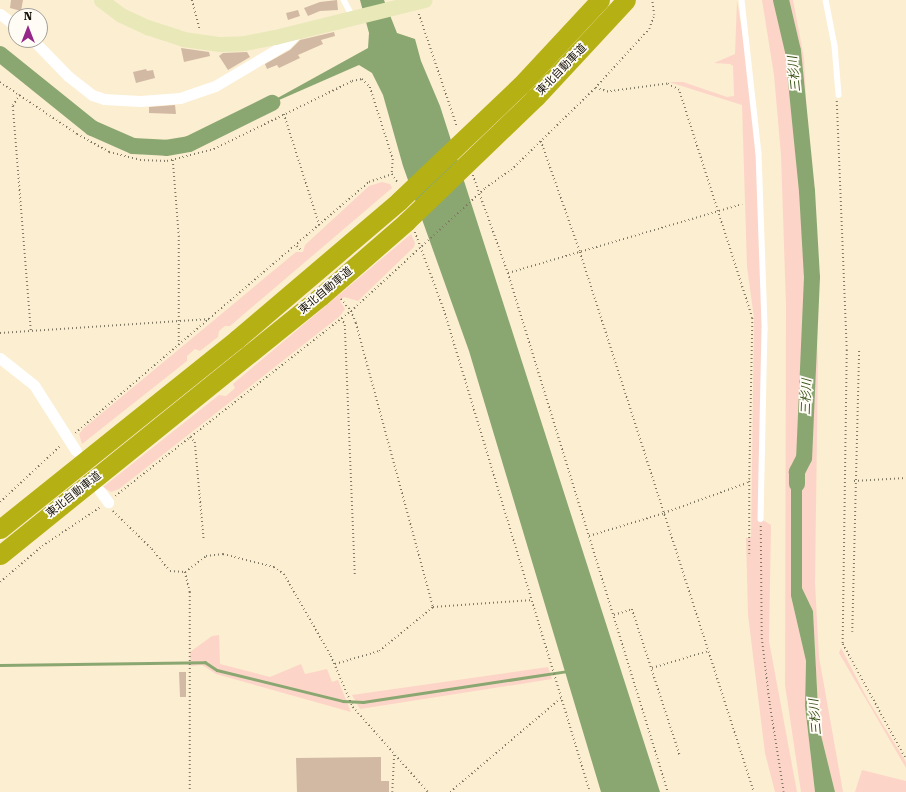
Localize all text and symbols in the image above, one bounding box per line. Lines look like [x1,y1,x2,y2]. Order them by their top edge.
north arrow [8,8,48,48]
text: N [24,10,32,23]
street label: 東北自動車道 [534,42,590,98]
water label: 三杉川 [786,55,804,93]
street label: 東北自動車道 [296,265,356,317]
water label: 三杉川 [799,379,815,415]
street label: 東北自動車道 [44,469,104,521]
water label: 三杉川 [807,698,825,736]

